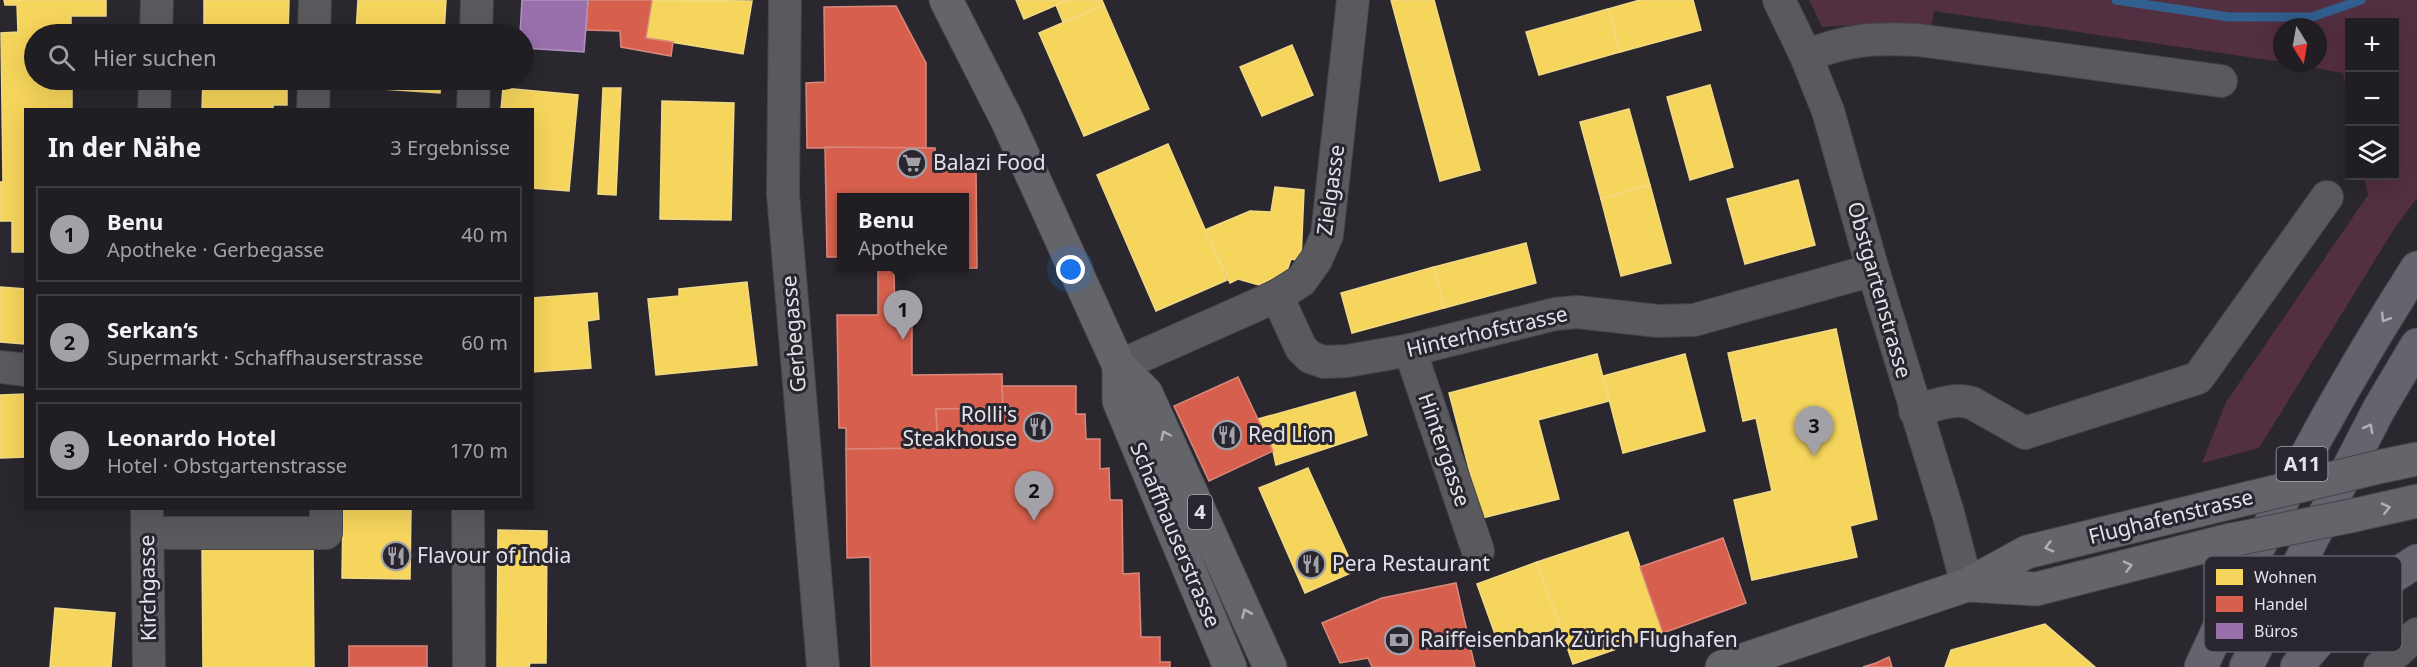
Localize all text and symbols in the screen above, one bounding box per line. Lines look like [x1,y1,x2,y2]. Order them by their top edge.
north arrow [2273,18,2327,72]
map controls [2345,18,2399,180]
button: + [2345,18,2399,72]
search box [24,24,534,90]
icon: search [45,41,78,74]
text: Hier suchen [93,42,217,72]
button: − [2345,72,2399,126]
button: layers [2345,126,2399,180]
text: In der Nähe [48,129,201,165]
text: 3 Ergebnisse [390,134,510,161]
street label: Zielgasse [1310,143,1350,237]
supermarket icon: Balazi Food [896,147,928,179]
place label: Balazi Food [933,148,1046,176]
popup [837,193,969,271]
street label: Obstgartenstrasse [1841,198,1919,381]
text: Benu [858,204,914,234]
text: Benu [107,206,163,236]
text: 1 [64,221,75,248]
text: 40 m [461,221,508,248]
text: Apotheke [858,234,948,261]
text: Apotheke · Gerbegasse [107,236,324,263]
your location [1056,255,1085,284]
street label: Gerbegasse [774,274,812,394]
pin: 1 [884,290,922,340]
street label: Hinterhofstrasse [1403,299,1570,363]
one-way arrow [2382,311,2393,322]
text: Serkan‘s [107,314,198,344]
text: 2 [64,329,75,356]
text: 60 m [461,329,508,356]
text: Supermarkt · Schaffhauserstrasse [107,344,423,371]
street label: Hintergasse [1412,389,1477,510]
place label: Rolli's Steakhouse [902,400,1017,452]
pin: 3 [1794,406,1834,456]
restaurant icon: Rolli's Steakhouse [1022,411,1054,443]
restaurant icon: Red Lion [1211,419,1243,451]
place label: Red Lion [1248,420,1333,448]
text: Leonardo Hotel [107,422,276,452]
one-way arrow [2362,424,2373,434]
one-way arrow [1160,431,1172,442]
text: 3 [64,437,75,464]
text: 170 m [450,437,508,464]
street label: Schaffhauserstrasse [1124,438,1228,632]
road number: A11 [2276,447,2328,481]
text: Hotel · Obstgartenstrasse [107,452,347,479]
pin: 2 [1014,472,1054,521]
street label: Flughafenstrasse [2086,482,2256,550]
road number: 4 [1188,495,1212,529]
one-way arrow [2381,502,2391,515]
street label: Kirchgasse [132,535,162,641]
one-way arrow [2044,539,2054,552]
restaurant icon: Flavour of India [380,540,412,572]
place label: Flavour of India [417,541,571,569]
restaurant icon: Pera Restaurant [1295,548,1327,580]
place label: Pera Restaurant [1332,549,1490,577]
legend [2204,556,2402,652]
one-way arrow [2123,560,2133,573]
text: Wohnen [2254,566,2317,588]
text: Handel [2254,593,2308,615]
one-way arrow [1241,608,1253,619]
text: Büros [2254,620,2298,642]
bank icon: Raiffeisenbank Zürich Flughafen [1383,624,1415,656]
place label: Raiffeisenbank Zürich Flughafen [1420,625,1738,653]

